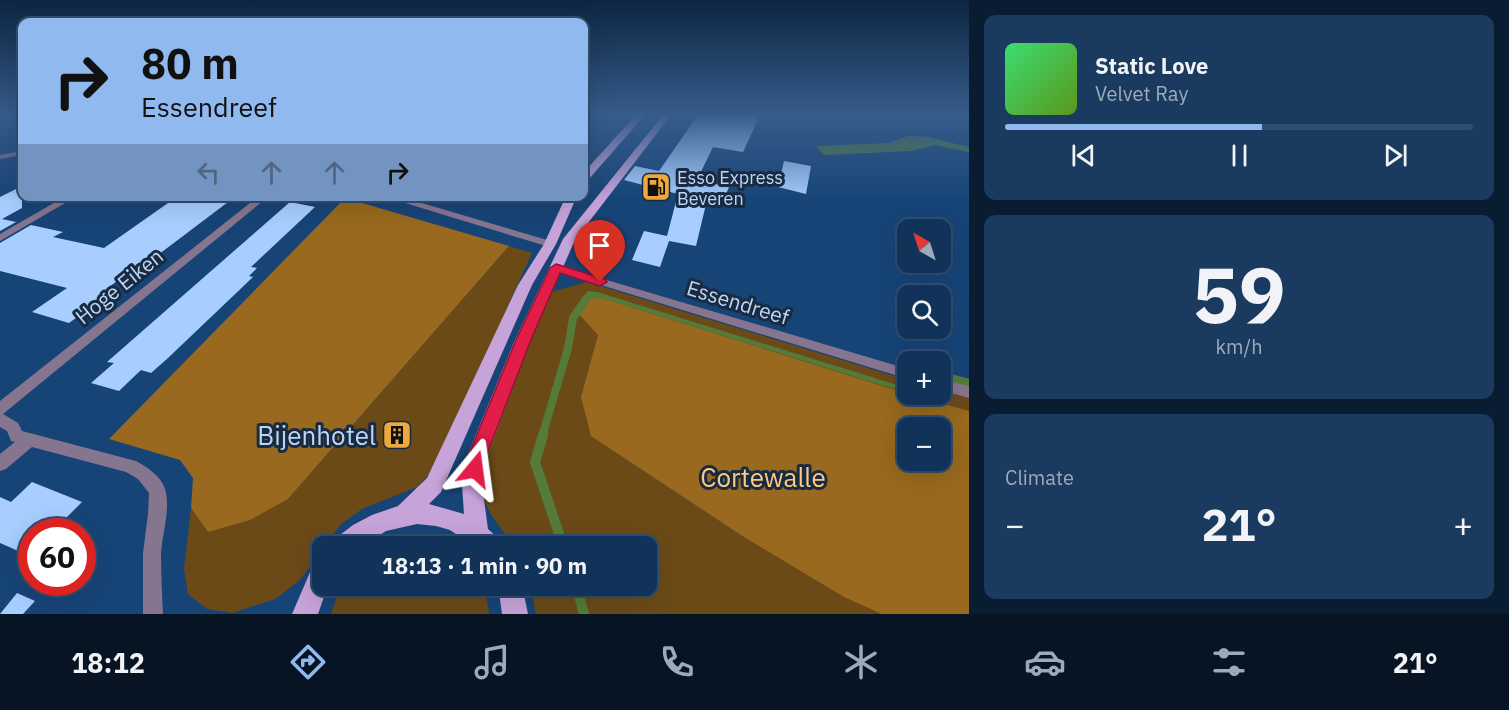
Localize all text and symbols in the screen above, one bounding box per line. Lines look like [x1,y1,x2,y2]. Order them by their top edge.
text: 80 m [141,36,239,91]
icon: right [42,42,120,120]
text: Static Love [1095,51,1208,80]
text: Velvet Ray [1095,80,1188,107]
text: Essendreef [141,89,277,124]
icon: previous [1067,139,1100,172]
icon: pause [1223,139,1256,172]
icon: next [1379,139,1412,172]
icon: left [192,156,225,189]
icon: ahead [255,156,288,189]
icon: ahead [318,156,351,189]
icon: right [381,156,414,189]
place label: Esso Express Beveren [677,166,783,210]
fuel station icon: Esso Express Beveren [640,171,672,203]
north arrow [897,219,951,273]
map controls [897,219,951,471]
pin [574,220,625,282]
icon: arrive [583,229,616,262]
street label: Hoge Eiken [69,242,169,330]
text: 59 [1192,243,1286,344]
street label: Essendreef [683,273,793,331]
button: search [897,285,951,339]
text: km/h [1215,333,1263,360]
button: + [897,351,951,405]
button: − [897,417,951,471]
place label: Bijenhotel [257,418,376,452]
building icon: Bijenhotel [381,419,413,451]
position arrow [443,437,507,501]
park label: Cortewalle [700,460,826,494]
text: Climate [1005,464,1074,491]
text: 21° [1201,495,1277,553]
text: − [1005,503,1025,546]
text: + [1453,503,1473,546]
speed limit sign: 60 [18,518,96,596]
text: 18:13 · 1 min · 90 m [382,551,587,580]
icon: directions [287,641,329,683]
icon: music [471,641,513,683]
icon: phone [656,641,698,683]
icon: climate [840,641,882,683]
icon: car [1024,641,1066,683]
icon: filters [1208,641,1250,683]
text: 18:12 [71,645,145,680]
text: 21° [1393,645,1438,680]

